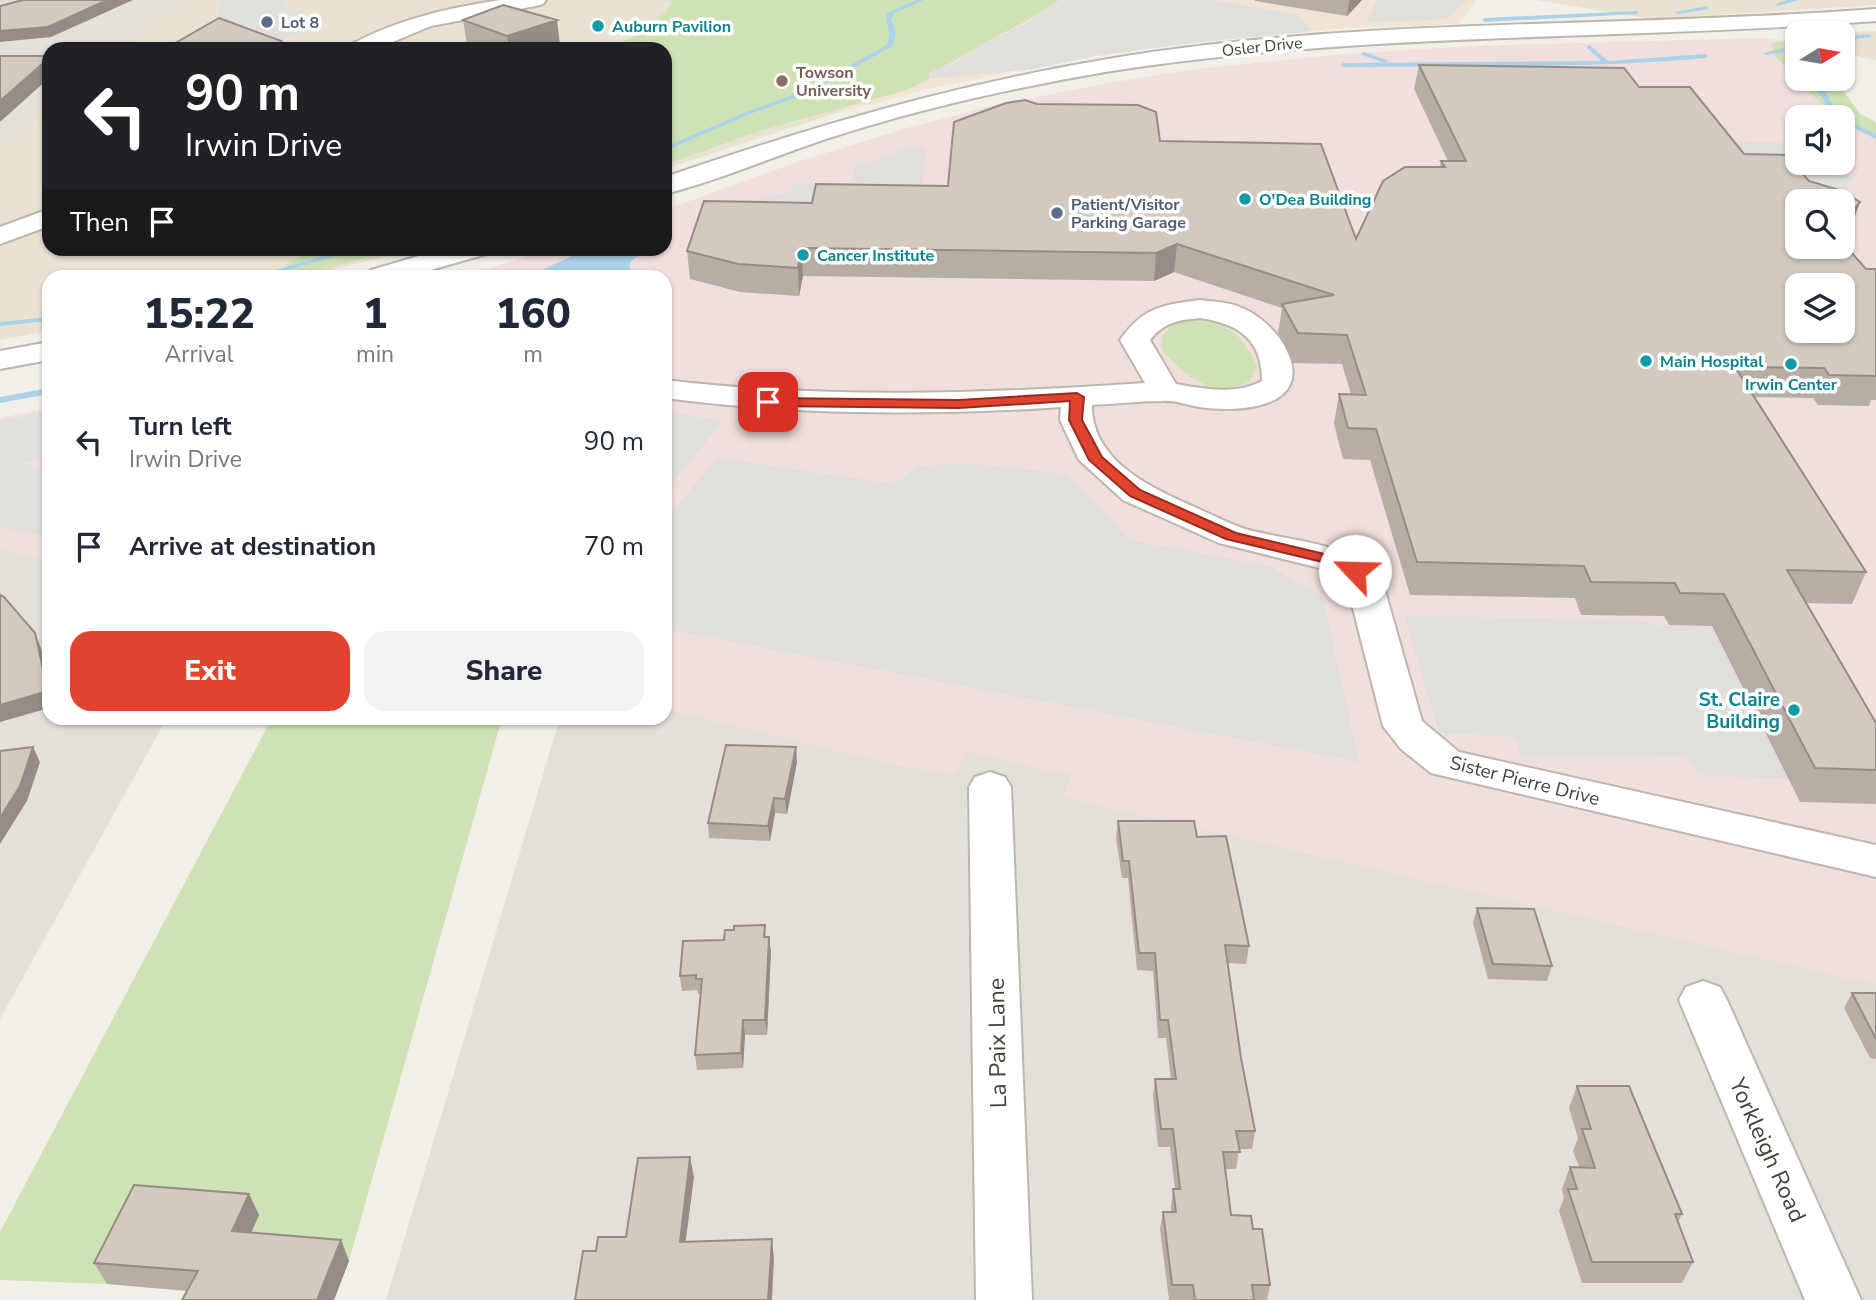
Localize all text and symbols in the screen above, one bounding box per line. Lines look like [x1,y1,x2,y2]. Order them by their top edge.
place label: Lot 8 [281,12,319,34]
marker: Lot 8 [259,14,275,30]
place label: Auburn Pavilion [612,16,731,38]
marker: Auburn Pavilion [590,18,606,34]
north arrow [1785,21,1855,91]
map controls [1785,21,1855,343]
street label: Osler Drive [1221,32,1304,62]
text: 90 m [185,60,300,127]
place label: Towson University [796,62,872,102]
icon: left [70,70,161,161]
marker: Towson University [774,73,790,89]
button: sound [1785,105,1855,175]
text: Irwin Drive [185,124,342,167]
place label: O'Dea Building [1259,189,1371,211]
button: search [1785,189,1855,259]
marker: O'Dea Building [1237,191,1253,207]
place label: Patient/Visitor Parking Garage [1071,194,1186,234]
icon: arrive [143,203,181,241]
text: Then [70,205,129,240]
marker: Patient/Visitor Parking Garage [1049,205,1065,221]
place label: Cancer Institute [817,245,935,267]
marker: Cancer Institute [795,247,811,263]
button: layers [1785,273,1855,343]
text: 15:22 [143,286,255,343]
text: 1 [362,286,388,343]
text: 160 [495,286,571,343]
text: Arrival [164,339,234,370]
text: min [356,339,394,370]
text: m [523,339,543,370]
place label: Main Hospital [1660,351,1763,373]
marker: Main Hospital [1638,353,1654,369]
marker: Irwin Center [1783,356,1799,372]
pin [738,372,798,432]
place label: Irwin Center [1745,374,1838,396]
icon: arrive [749,383,787,421]
text: Turn left [129,409,232,444]
icon: left [70,423,108,461]
text: 90 m [584,424,644,459]
text: Irwin Drive [129,444,242,475]
icon: arrive [70,528,108,566]
text: Arrive at destination [129,529,376,564]
text: 70 m [584,529,644,564]
position arrow [1318,534,1392,608]
button: Exit [70,631,350,711]
button: Share [364,631,644,711]
place label: St. Claire Building [1699,687,1780,735]
marker: St. Claire Building [1786,702,1802,718]
street label: Sister Pierre Drive [1447,750,1602,812]
street label: La Paix Lane [981,978,1014,1108]
street label: Yorkleigh Road [1722,1072,1813,1227]

